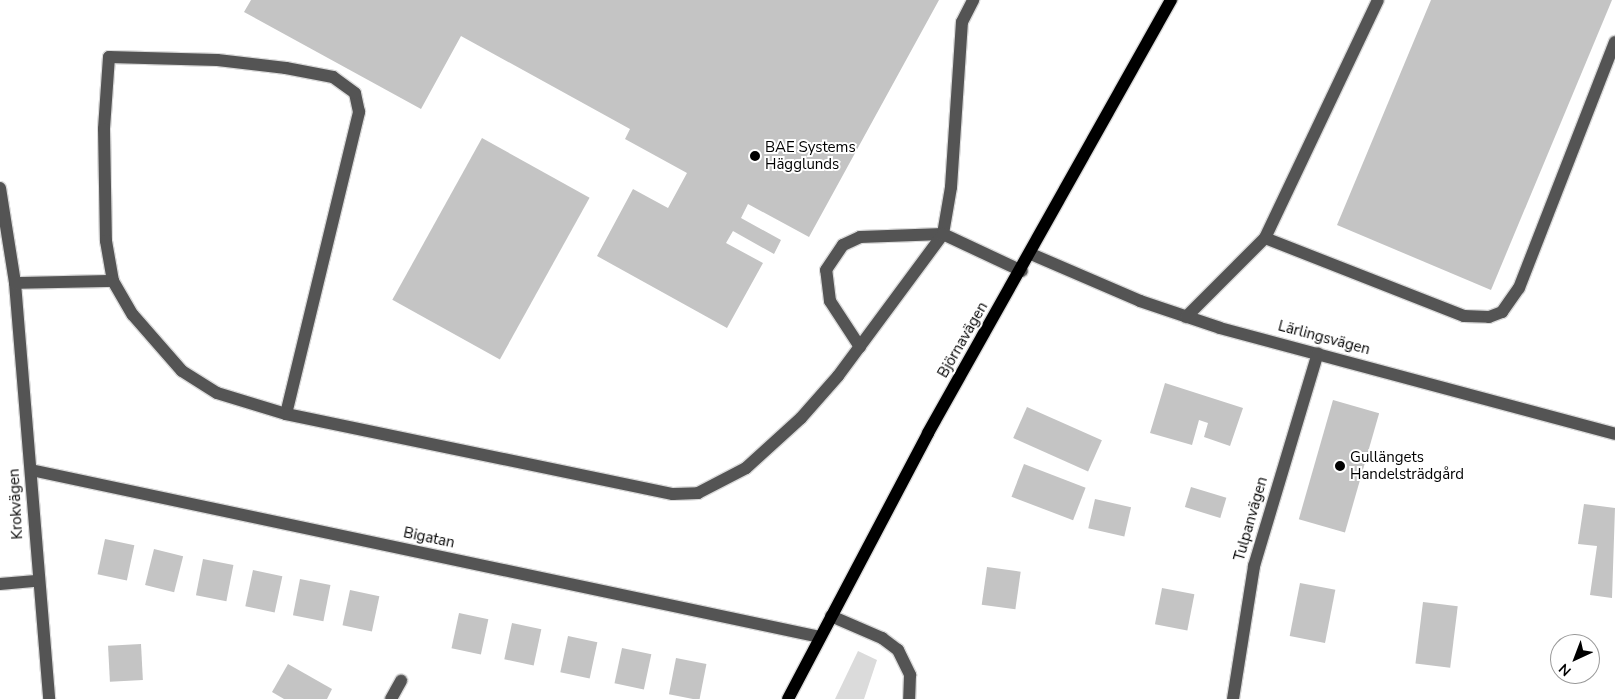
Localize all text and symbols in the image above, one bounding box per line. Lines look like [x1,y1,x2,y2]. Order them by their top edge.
place label: BAE Systems Hägglunds [765,138,856,173]
marker: BAE Systems Hägglunds [749,150,761,162]
street label: Björnavägen [934,299,992,381]
street label: Lärlingsvägen [1276,317,1372,359]
place label: Gullängets Handelsträdgård [1350,448,1464,483]
marker: Gullängets Handelsträdgård [1334,460,1346,472]
street label: Krokvägen [5,468,27,540]
street label: Tulpanvägen [1230,475,1272,563]
street label: Bigatan [402,524,456,552]
north arrow [1550,634,1600,684]
text: N [1555,659,1575,680]

